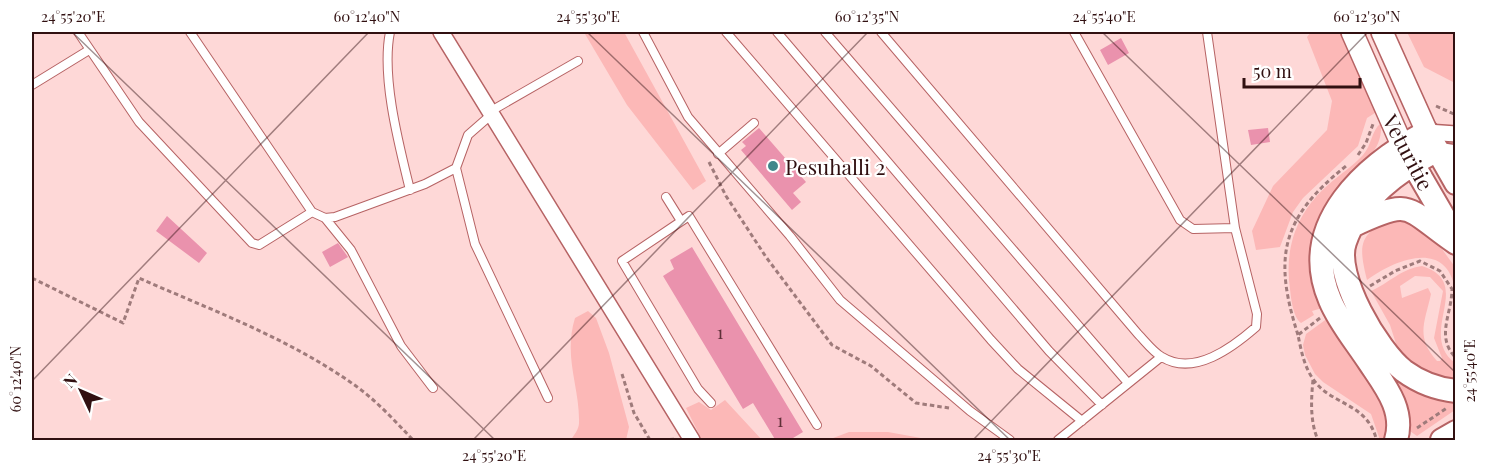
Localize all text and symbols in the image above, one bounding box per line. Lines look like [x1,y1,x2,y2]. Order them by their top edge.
text: 24°55'20"E [41,6,105,26]
text: 60°12'40"N [334,6,401,26]
text: 24°55'30"E [556,6,620,26]
text: 60°12'35"N [835,6,900,26]
text: 24°55'40"E [1072,6,1136,26]
text: 60°12'30"N [1333,6,1401,26]
scale bar [1244,51,1360,89]
text: 50 m [1253,59,1292,83]
street label: Veturitie [1377,108,1441,195]
place label: Pesuhalli 2 [785,152,886,180]
marker: Pesuhalli 2 [766,159,780,173]
house number: 1 [717,320,724,344]
text: 24°55'40"E [1459,339,1479,403]
text: 60°12'40"N [5,345,25,412]
north arrow [51,361,111,421]
text: N [58,368,82,392]
house number: 1 [777,408,784,432]
text: 24°55'20"E [462,445,526,465]
text: 24°55'30"E [977,445,1041,465]

